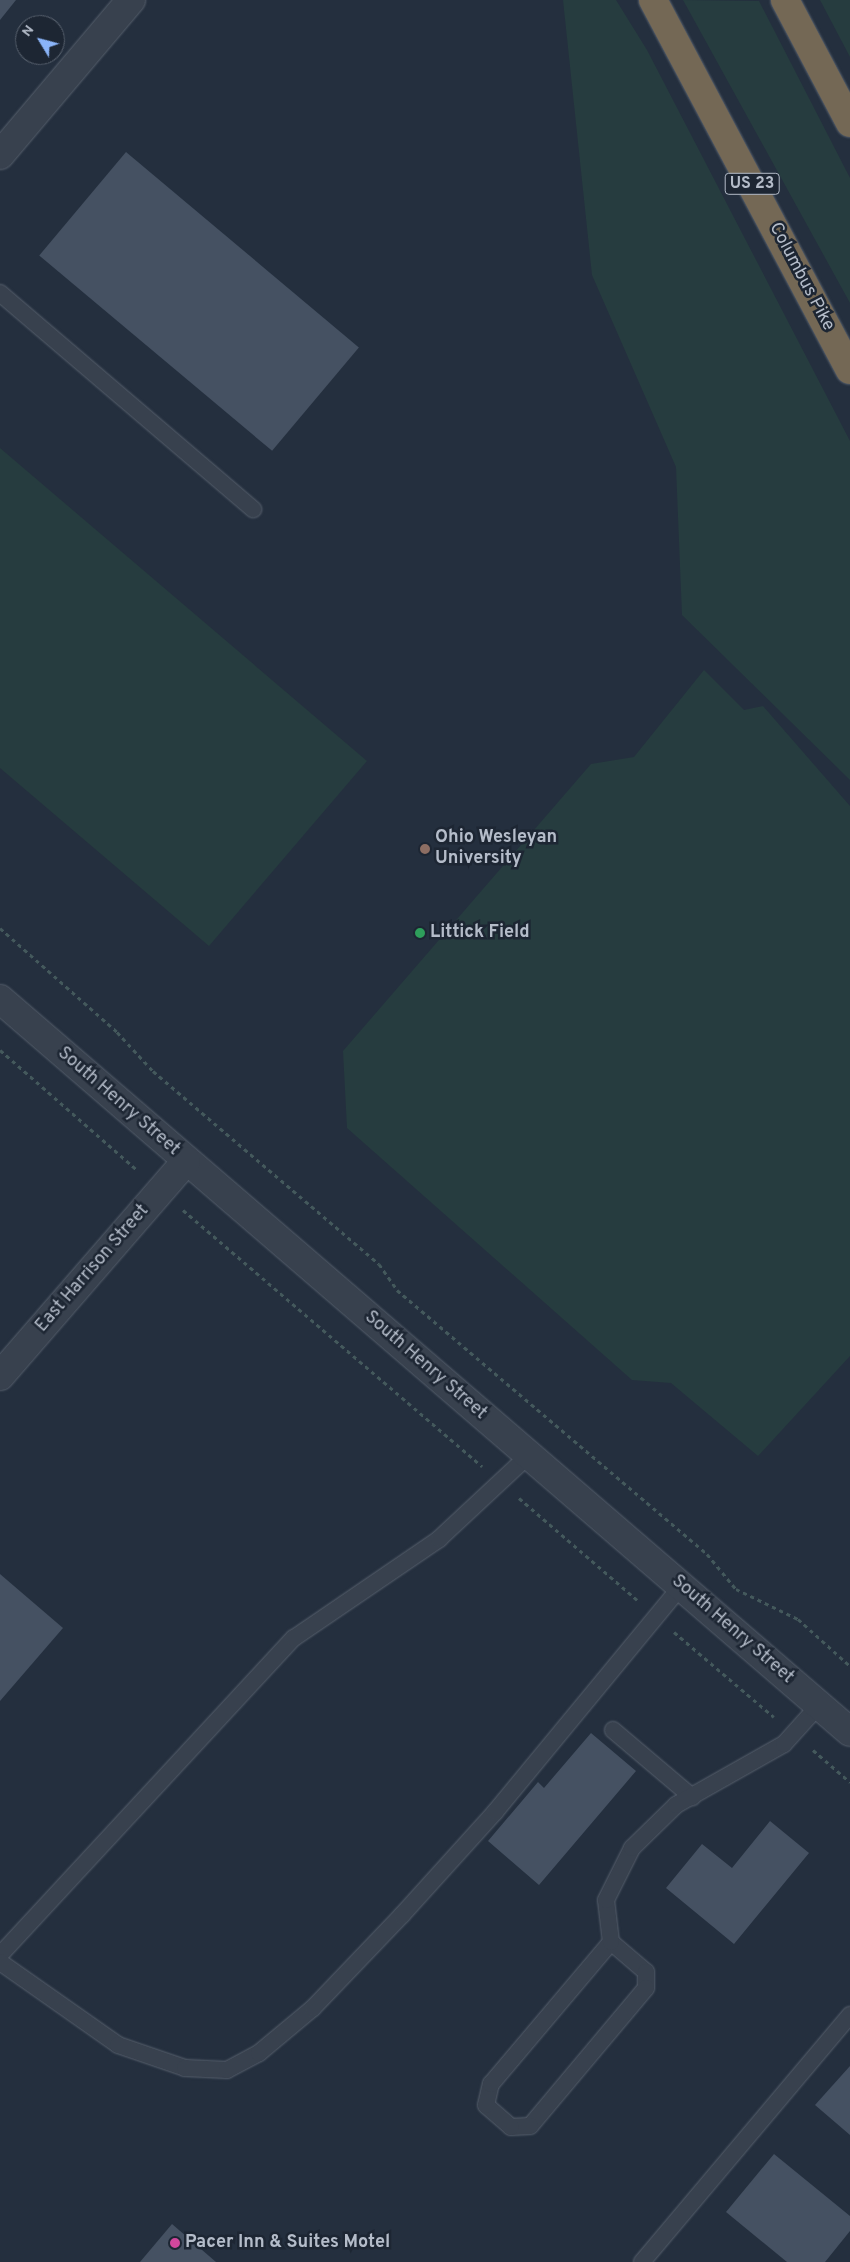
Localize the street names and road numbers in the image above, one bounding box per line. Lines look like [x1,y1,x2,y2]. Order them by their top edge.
road number: US 23 [724,170,780,198]
street label: Columbus Pike [763,219,839,335]
street label: South Henry Street [53,1043,183,1161]
street label: East Harrison Street [32,1201,154,1337]
street label: South Henry Street [360,1307,490,1425]
street label: South Henry Street [667,1571,797,1689]

